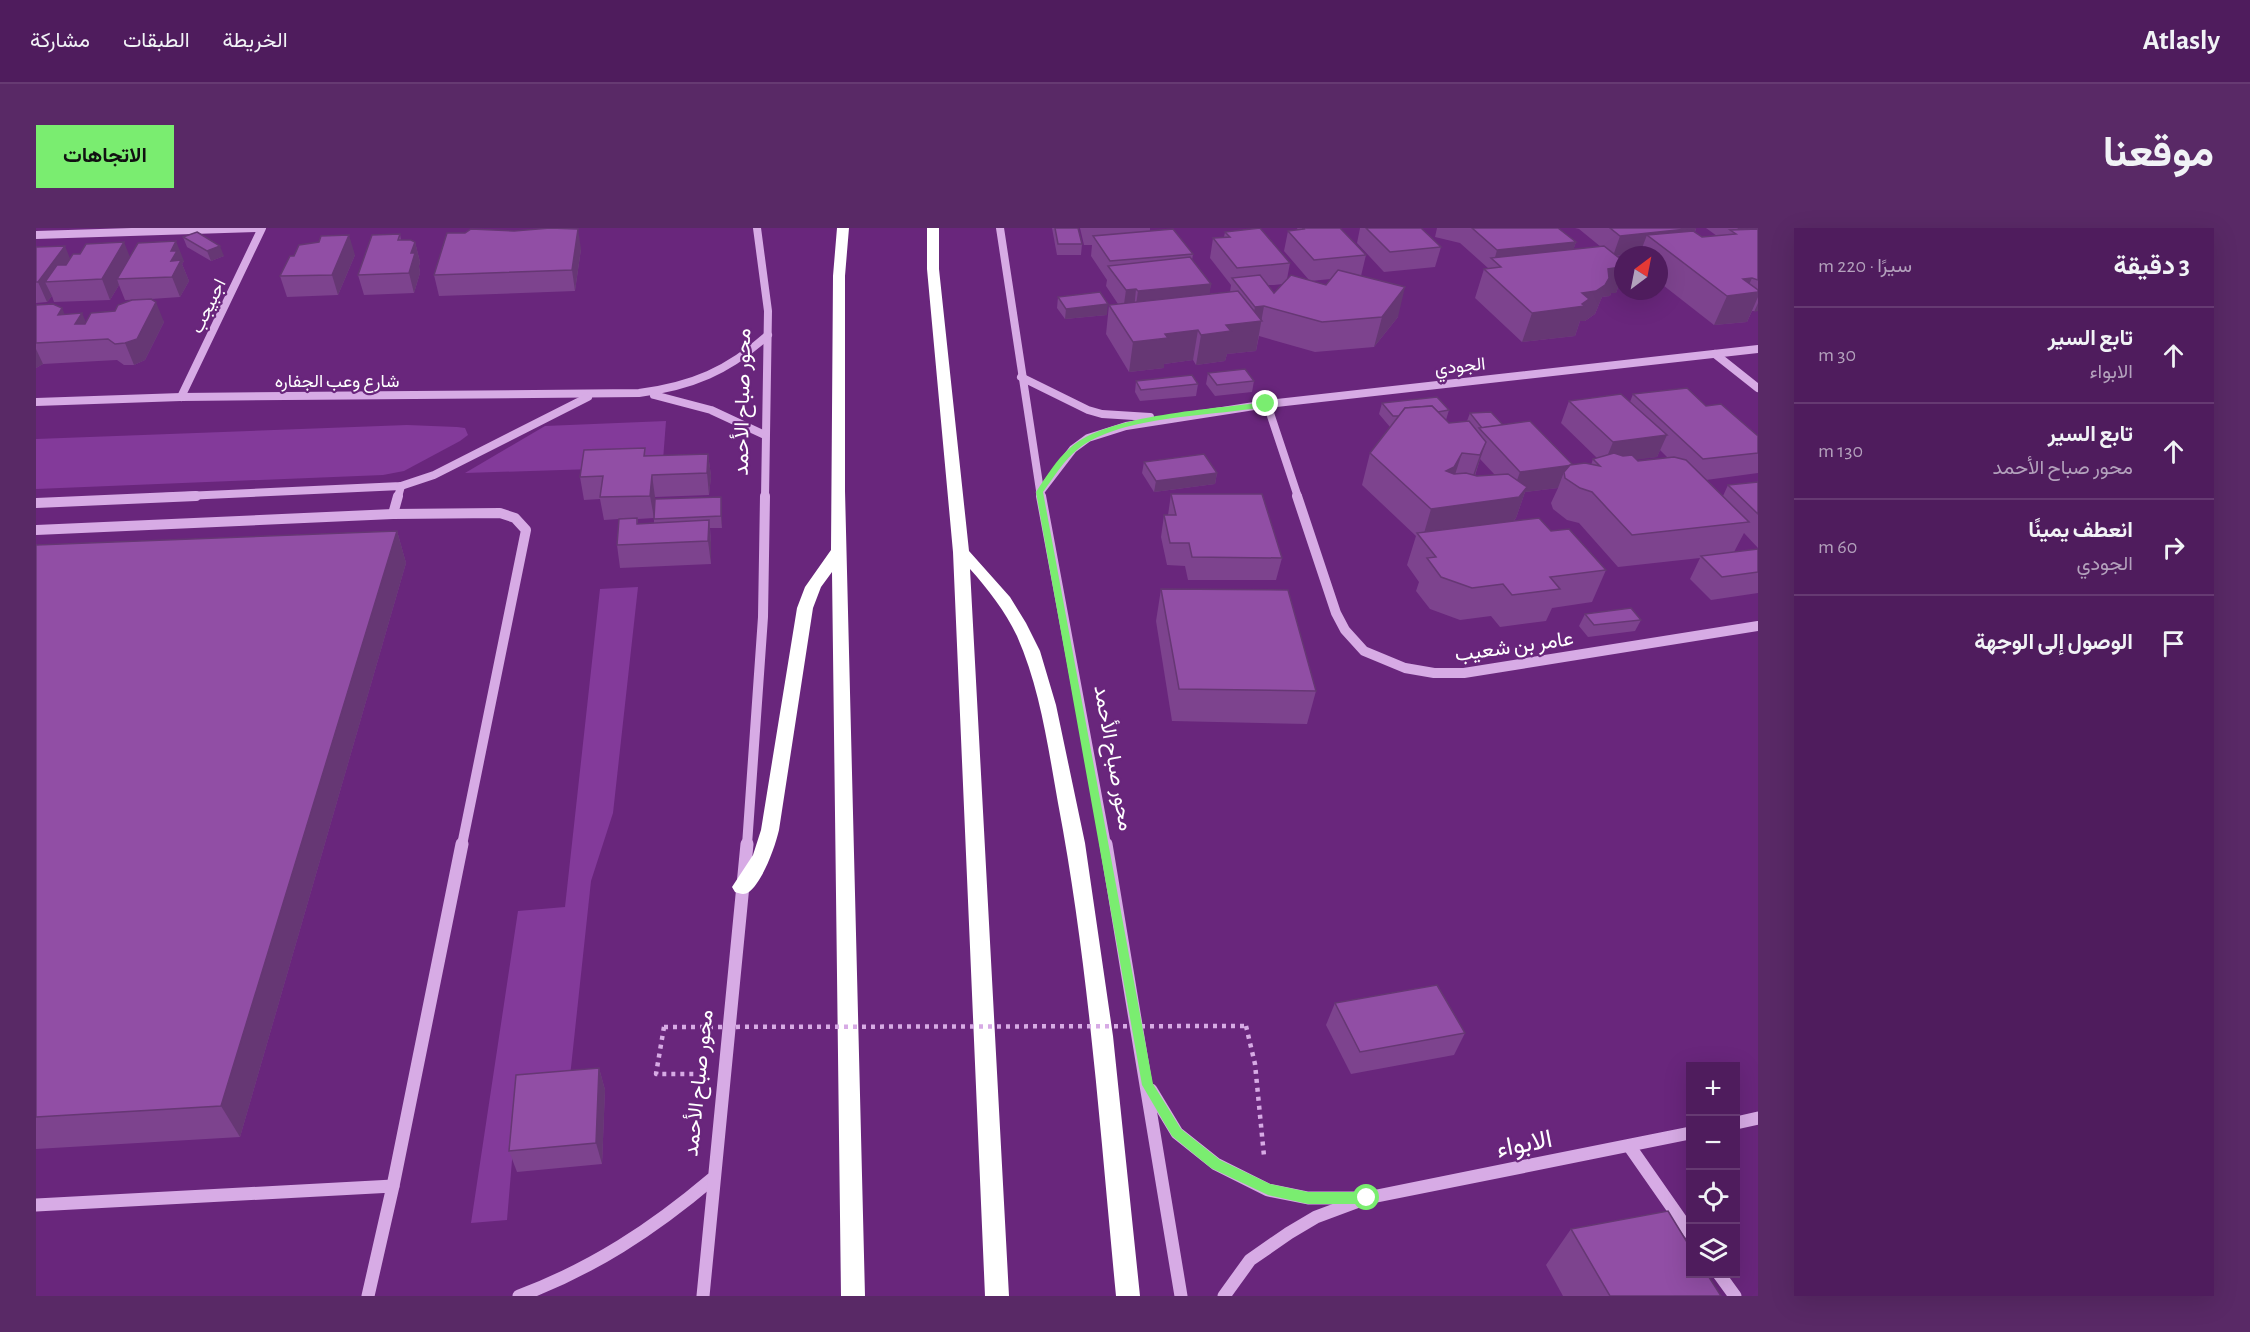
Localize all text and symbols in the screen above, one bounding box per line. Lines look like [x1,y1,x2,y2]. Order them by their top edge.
text: Atlasly [2143,27,2220,55]
text: مشاركة [30,30,90,51]
text: الطبقات [123,30,190,51]
text: الخريطة [223,30,288,51]
button: الاتجاهات [36,125,174,188]
text: موقعنا [2103,132,2214,174]
north arrow [1614,246,1668,300]
text: 3 دقيقة [2114,253,2190,279]
text: سيرًا · 220 m [1818,256,1912,276]
street label: اجبيجب [188,276,230,336]
text: تابع السير [2048,327,2133,349]
street label: محور صباح الأحمد [729,328,757,476]
icon: ahead [2157,339,2190,372]
text: 30 m [1818,345,1856,365]
street label: الجودي [1434,355,1487,384]
text: الابواء [2089,362,2133,382]
street label: شارع وعب الجفاره [275,373,399,393]
route end [1252,390,1278,416]
text: تابع السير [2048,423,2133,445]
icon: ahead [2157,435,2190,468]
text: 130 m [1818,441,1863,461]
text: محور صباح الأحمد [1993,458,2133,478]
text: انعطف يمينًا [2028,519,2133,541]
icon: right [2157,531,2190,564]
text: 60 m [1818,537,1857,557]
text: الجودي [2076,554,2133,574]
icon: arrive [2157,627,2190,660]
street label: عامر بن شعيب [1453,628,1575,667]
text: الوصول إلى الوجهة [1974,631,2133,653]
street label: محور صباح الأحمد [1087,683,1139,833]
street label: محور صباح الأحمد [678,1008,720,1158]
map controls [1686,1062,1740,1278]
button: + [1686,1062,1740,1116]
button: − [1686,1116,1740,1170]
street label: الابواء [1494,1126,1555,1164]
button: locate [1686,1170,1740,1224]
route start [1353,1184,1379,1210]
button: layers [1686,1224,1740,1278]

